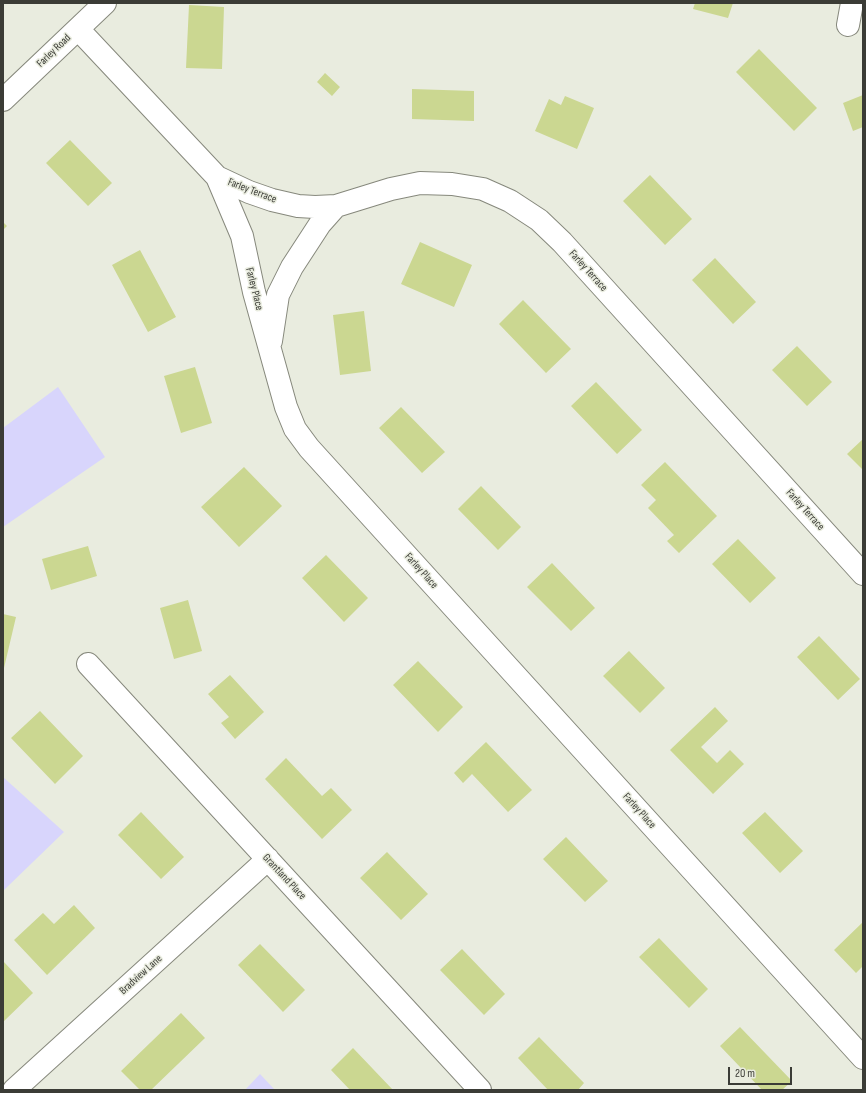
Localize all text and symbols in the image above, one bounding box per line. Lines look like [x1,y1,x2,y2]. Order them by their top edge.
street label: Farley Road [34,32,74,70]
street label: Farley Terrace [226,176,278,206]
street label: Farley Terrace [566,248,610,294]
street label: Farley Place [242,266,266,312]
street label: Farley Terrace [783,487,827,533]
street label: Farley Place [402,550,440,592]
street label: Farley Place [620,790,658,832]
street label: Grantland Place [259,851,309,903]
street label: Bradview Lane [117,952,165,998]
scale bar [730,1059,794,1085]
text: 20 m [735,1066,755,1081]

